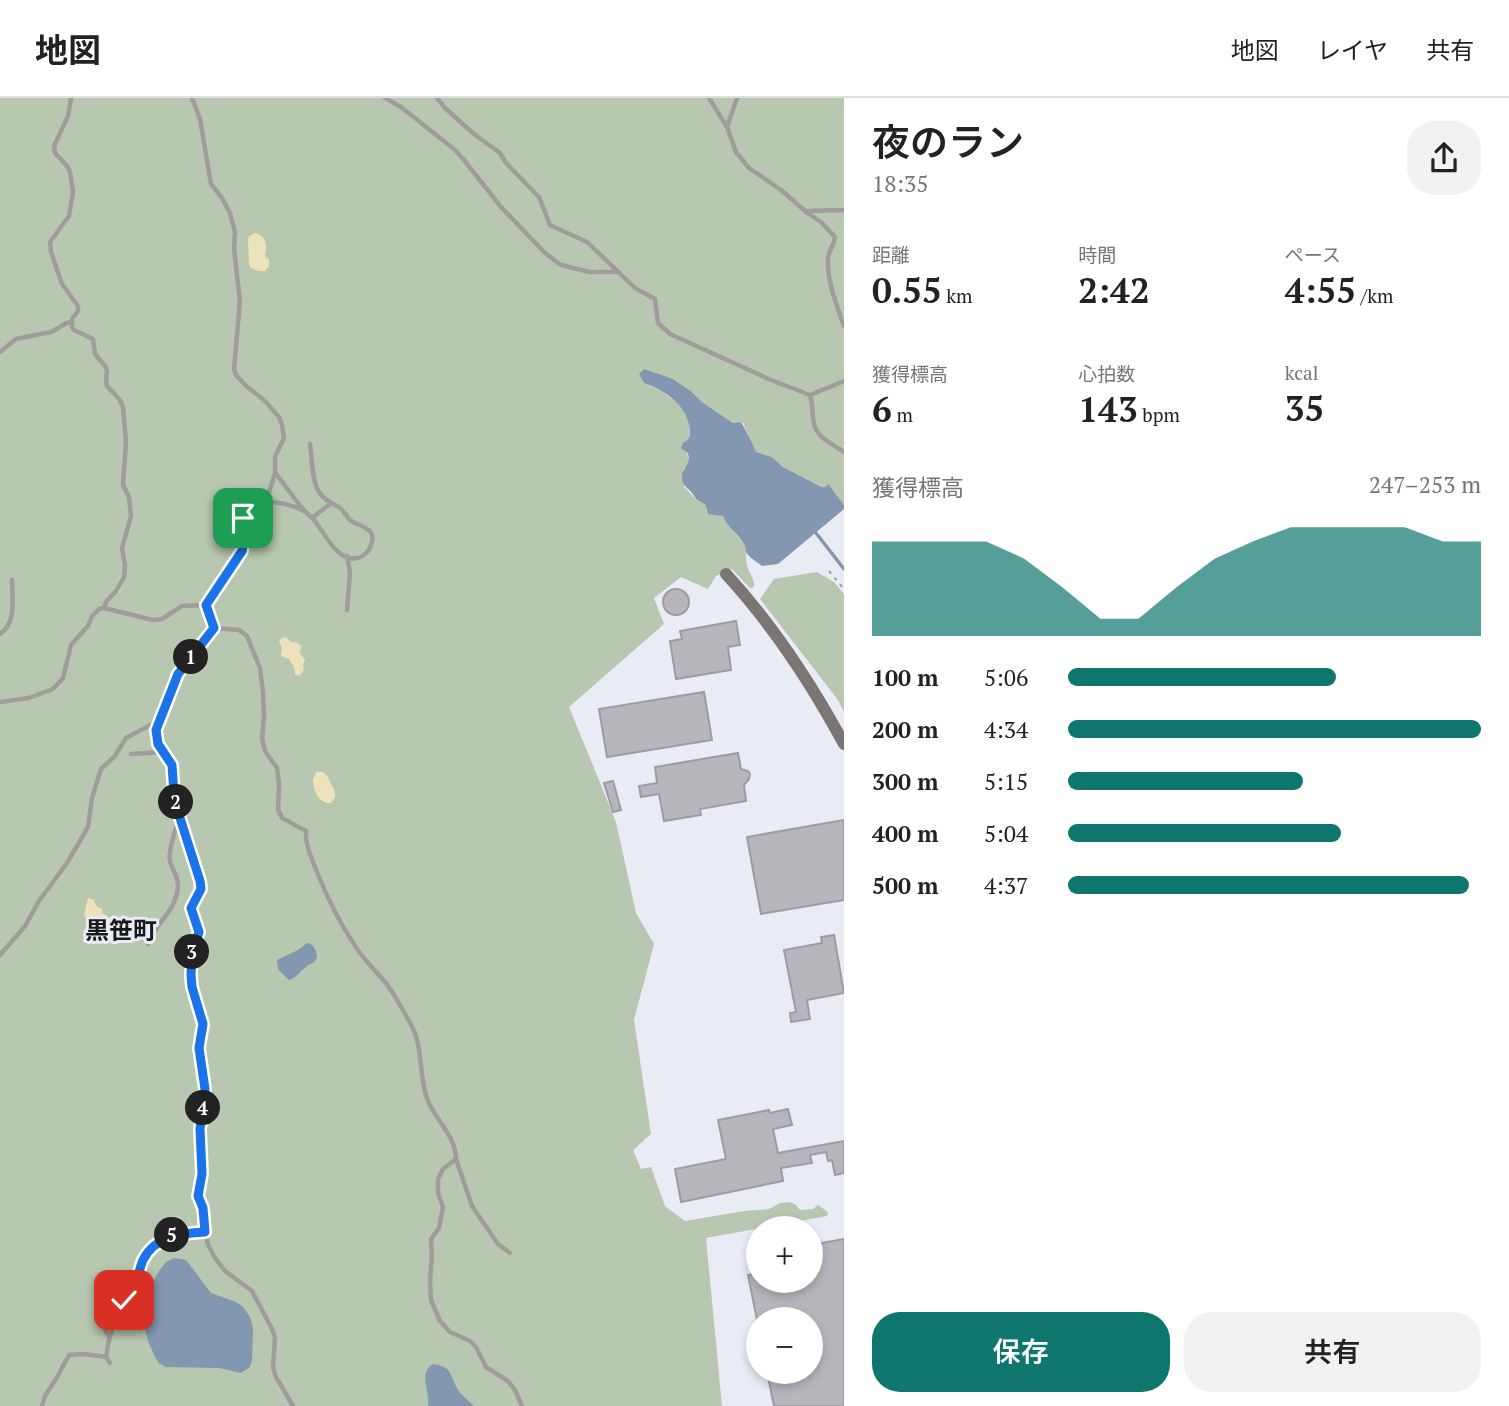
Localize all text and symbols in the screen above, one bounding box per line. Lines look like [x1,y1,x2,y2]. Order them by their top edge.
text: 地図 [35,28,101,71]
text: 地図 [1231,34,1279,66]
text: レイヤ [1317,34,1388,66]
text: 共有 [1426,34,1474,66]
text: 夜のラン [872,117,1024,167]
button: share [1407,121,1481,195]
text: 18:35 [872,168,929,199]
text: 距離 [872,242,910,267]
text: 時間 [1078,242,1116,267]
text: ペース [1285,242,1341,267]
text: 0.55 [872,267,942,313]
text: 2:42 [1078,267,1150,313]
text: 4:55 [1285,267,1356,313]
text: km [942,283,973,308]
text: /km [1356,283,1393,308]
text: kcal [1285,360,1318,385]
text: 獲得標高 [872,361,948,386]
text: 心拍数 [1078,361,1135,386]
text: 35 [1285,385,1324,431]
text: 6 [872,386,892,432]
text: 143 [1078,386,1138,432]
text: m [892,402,913,427]
text: bpm [1138,402,1180,427]
text: 247–253 m [1369,469,1481,500]
text: 獲得標高 [872,472,964,503]
pin [213,488,273,548]
icon: arrive [224,499,262,537]
pin: 1 [174,640,208,674]
text: 1 [185,644,196,669]
text: 100 m [872,662,938,693]
text: 5:06 [984,662,1028,693]
text: 200 m [872,714,938,745]
text: 4:34 [984,714,1028,745]
text: 300 m [872,766,938,797]
text: 5:15 [984,766,1028,797]
pin: 2 [158,784,194,820]
text: 2 [170,789,181,814]
text: 400 m [872,818,938,849]
text: 5:04 [984,818,1028,849]
text: 500 m [872,870,938,901]
text: 4:37 [984,870,1028,901]
district label: 黒笹町 [85,914,157,946]
pin: 3 [174,934,210,970]
text: 3 [186,939,197,964]
pin: 4 [186,1090,220,1126]
text: 4 [197,1095,208,1120]
map controls [746,1216,823,1384]
button: + [746,1216,823,1293]
pin: 5 [154,1218,190,1252]
text: 5 [166,1222,177,1247]
pin [94,1270,154,1330]
icon: check [105,1281,143,1319]
button: − [746,1307,823,1384]
button: 保存 [872,1312,1170,1392]
button: 共有 [1184,1312,1481,1392]

